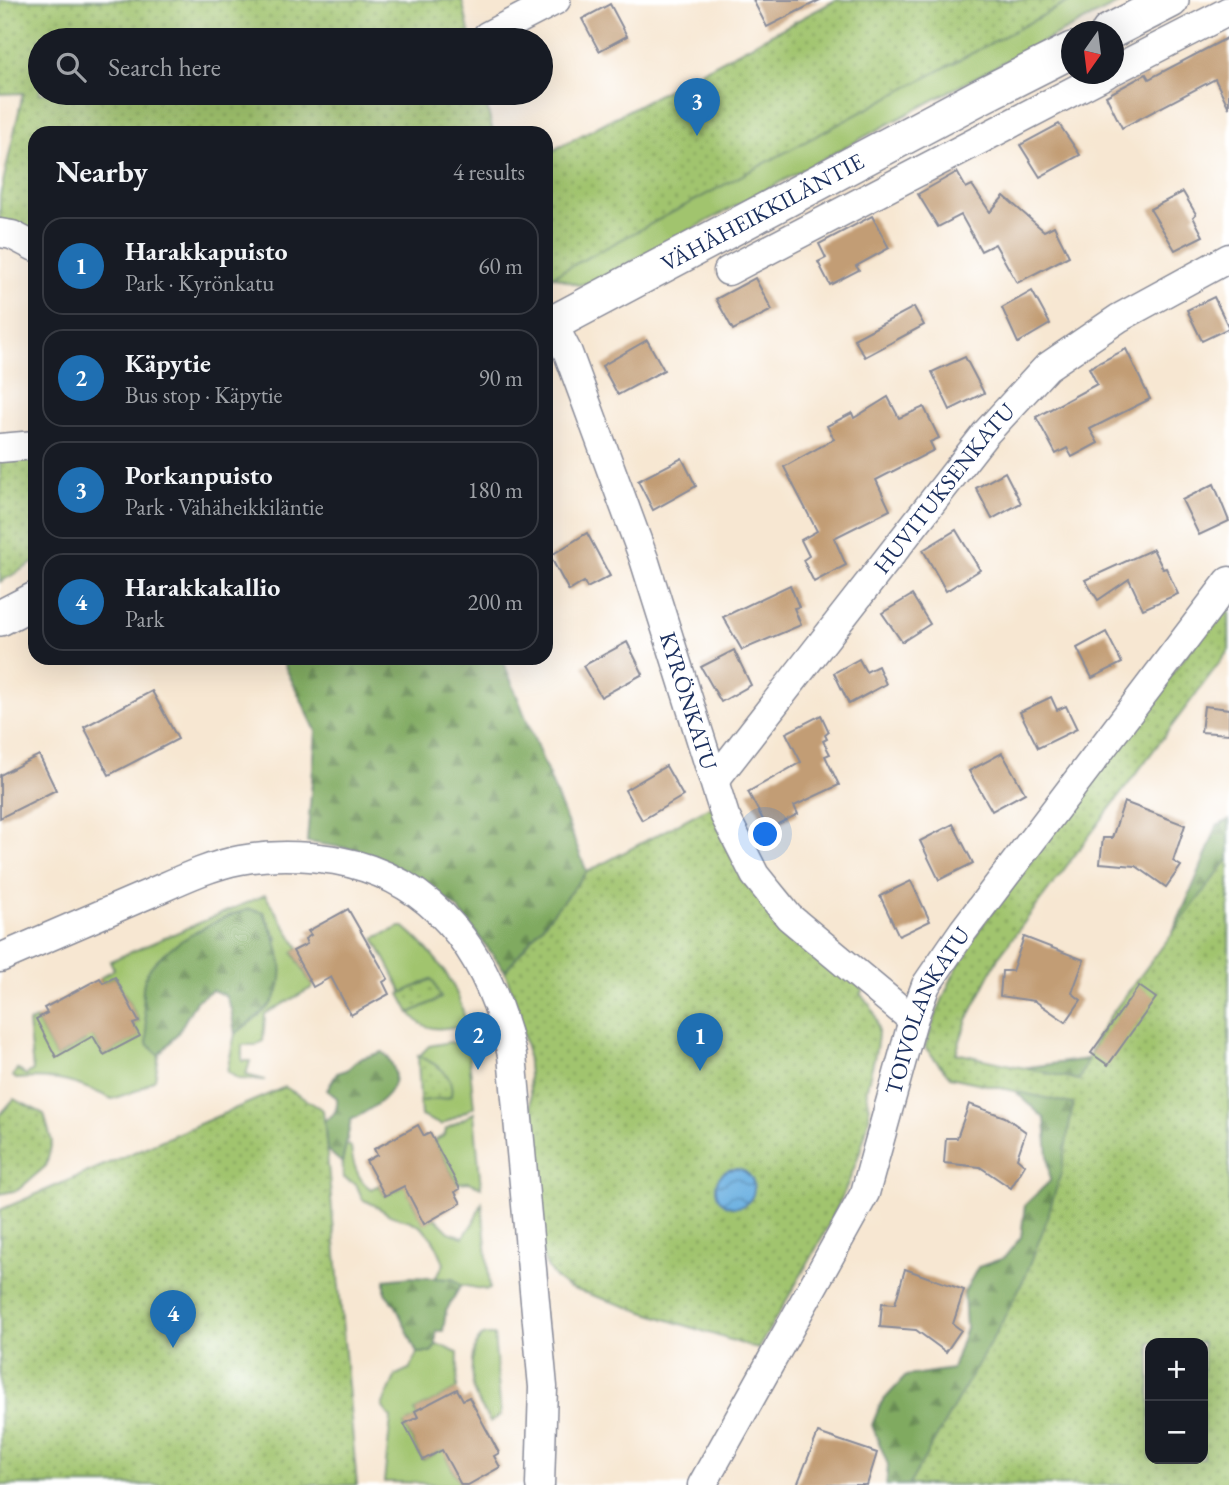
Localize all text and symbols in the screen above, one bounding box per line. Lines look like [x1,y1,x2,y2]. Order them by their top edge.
north arrow [1061,21,1124,84]
search box [28,28,553,105]
icon: search [52,48,90,86]
text: Search here [108,50,221,84]
pin: 3 [674,78,720,136]
street label: VÄHÄHEIKKILÄNTIE [656,146,869,278]
text: Nearby [56,152,148,191]
text: 4 results [453,157,525,187]
text: Harakkapuisto [125,234,288,268]
text: 1 [75,251,87,281]
text: 60 m [478,251,523,281]
text: Park · Kyrönkatu [125,268,274,298]
text: Käpytie [125,346,211,380]
text: 2 [75,363,87,393]
text: 90 m [478,363,523,393]
text: Bus stop · Käpytie [125,380,283,410]
street label: HUVITUKSENKATU [867,396,1022,580]
text: Porkanpuisto [125,458,273,492]
text: 3 [75,475,87,505]
text: 180 m [467,475,523,505]
text: Park · Vähäheikkiläntie [125,492,324,522]
text: Harakkakallio [125,570,280,604]
text: 4 [75,587,87,617]
text: 200 m [467,587,523,617]
text: Park [125,604,164,634]
street label: KYRÖNKATU [653,628,725,774]
your location [748,817,782,851]
street label: TOIVOLANKATU [878,921,977,1098]
pin: 2 [455,1012,501,1070]
pin: 1 [677,1013,723,1071]
pin: 4 [150,1290,196,1348]
map controls [1145,1338,1208,1464]
button: + [1145,1338,1208,1401]
button: − [1145,1401,1208,1464]

